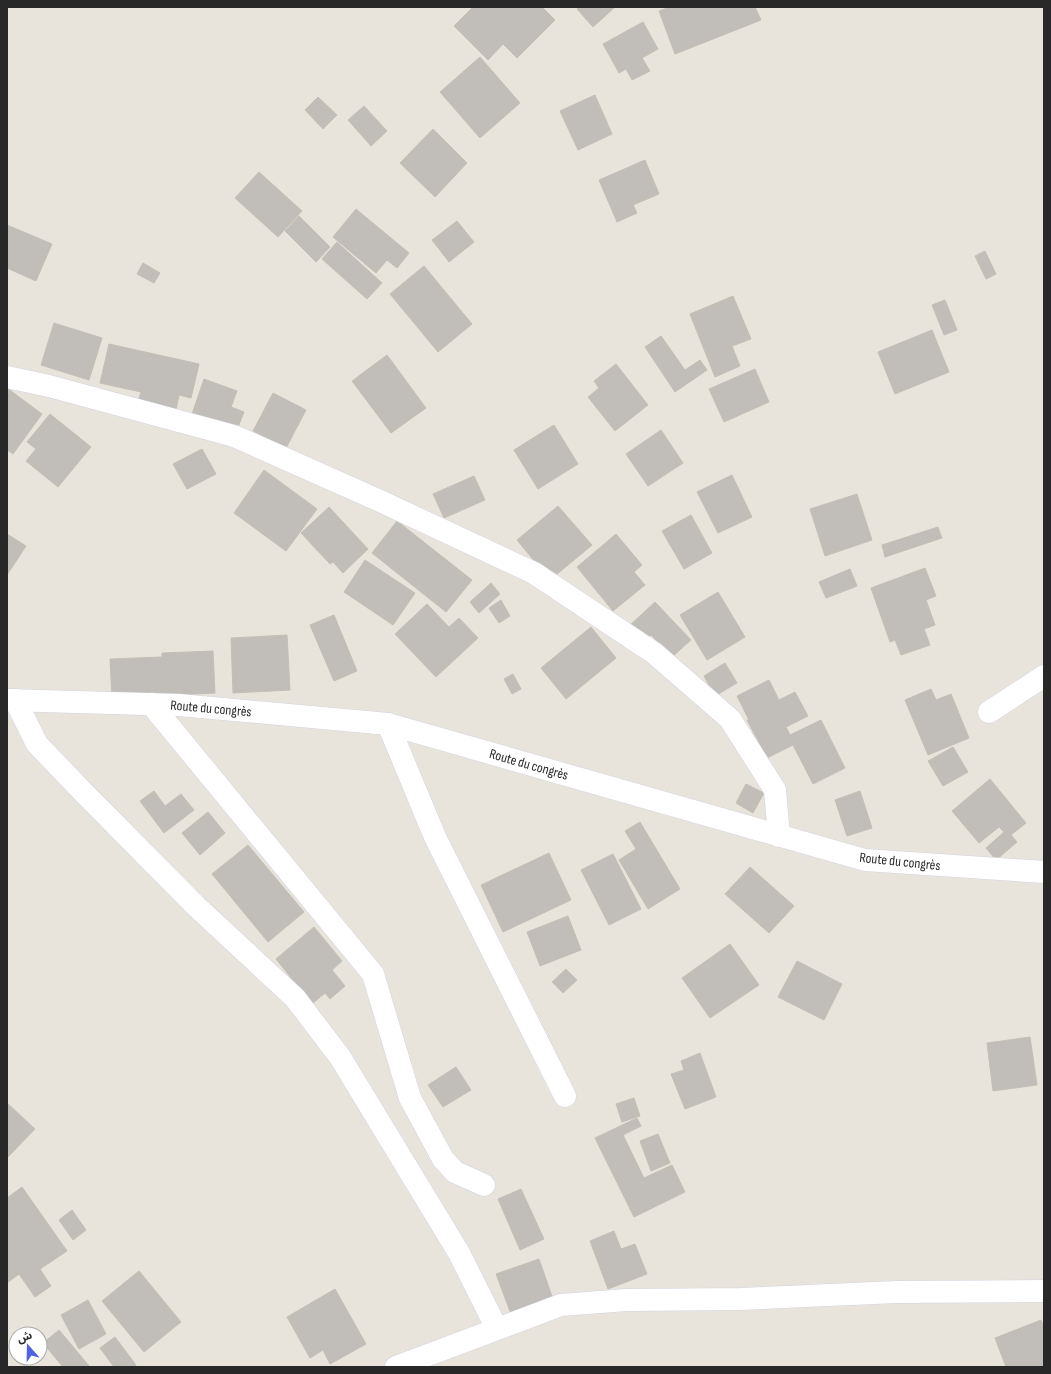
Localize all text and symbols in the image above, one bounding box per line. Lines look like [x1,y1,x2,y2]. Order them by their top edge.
street label: Route du congrès [170,696,252,721]
street label: Route du congrès [487,745,570,784]
street label: Route du congrès [859,849,941,874]
north arrow [8,1326,48,1366]
text: ش [15,1328,34,1346]

